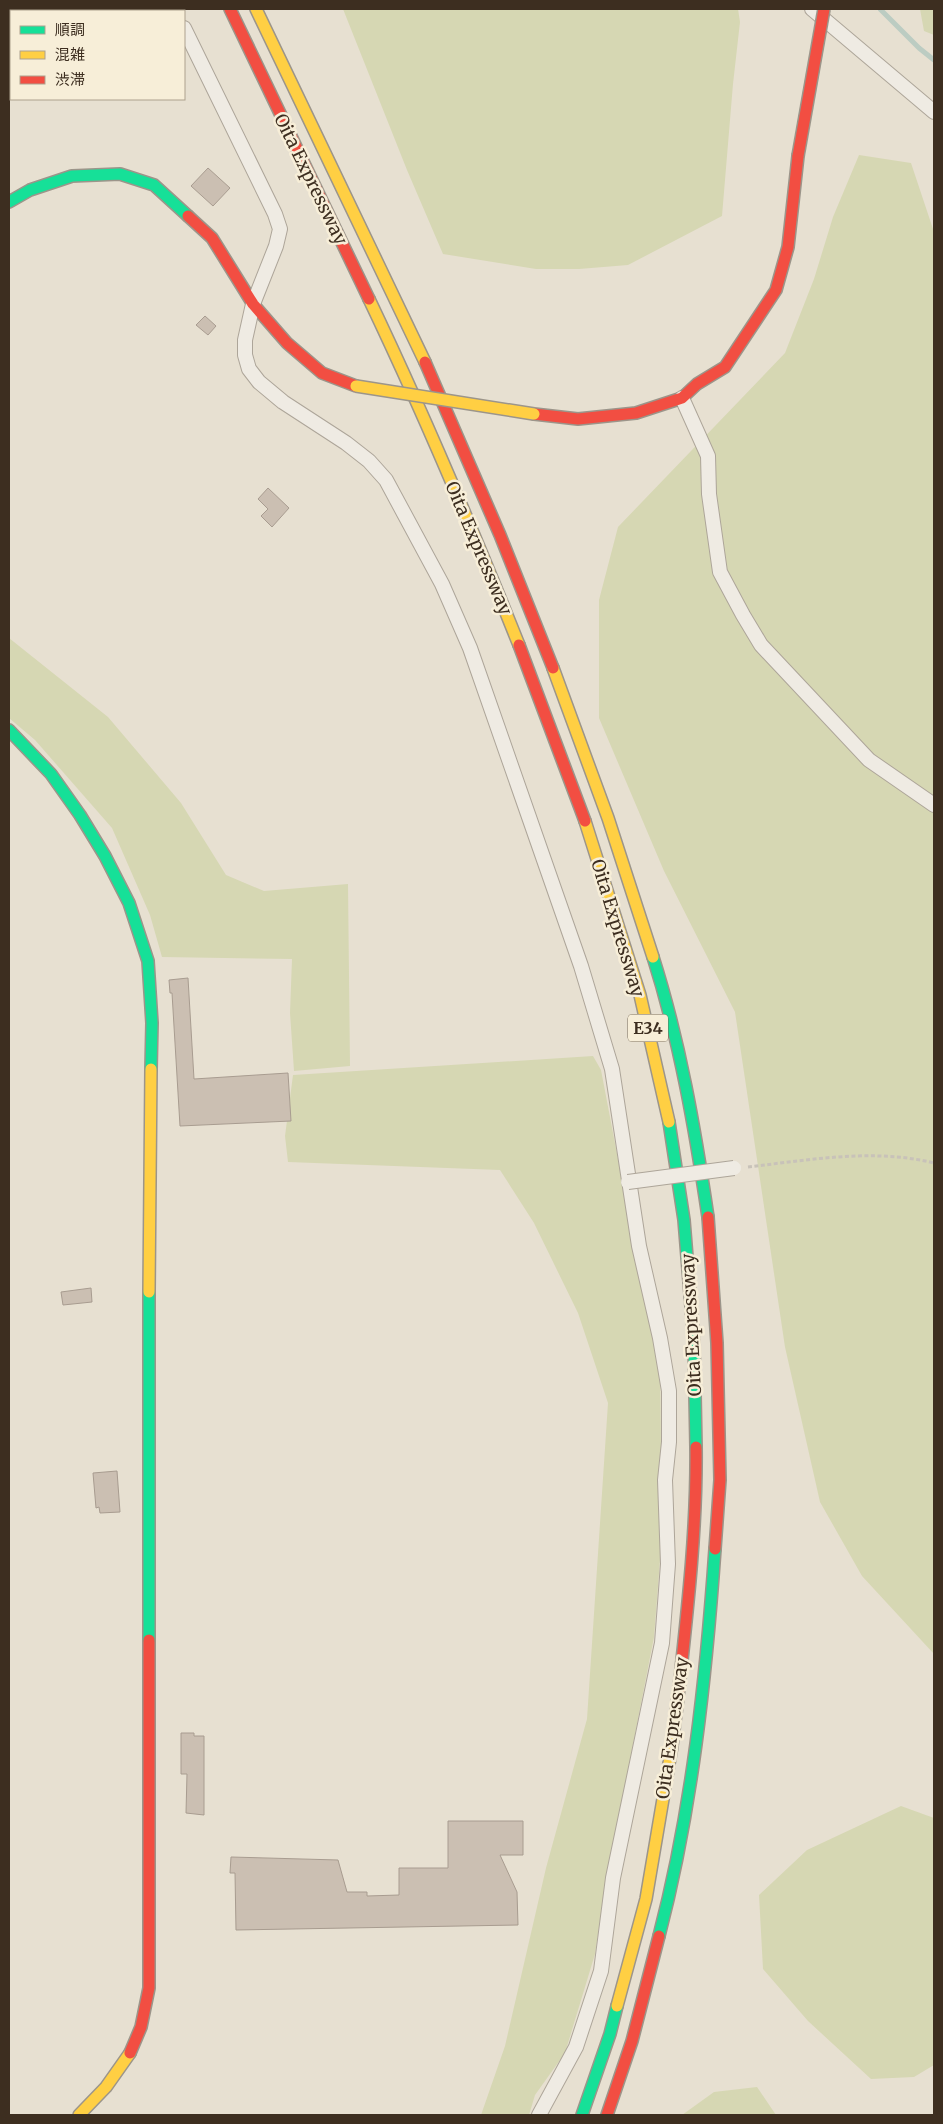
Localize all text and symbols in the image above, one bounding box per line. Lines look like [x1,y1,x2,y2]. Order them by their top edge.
legend [10,10,185,100]
text: 順調 [55,20,85,39]
text: 混雑 [55,45,85,64]
text: 渋滞 [55,70,85,89]
street label: Oita Expressway [269,110,353,249]
street label: Oita Expressway [441,478,518,619]
street label: Oita Expressway [586,856,650,1000]
road number: E34 [628,1014,668,1042]
street label: Oita Expressway [676,1253,706,1397]
street label: Oita Expressway [651,1655,693,1800]

